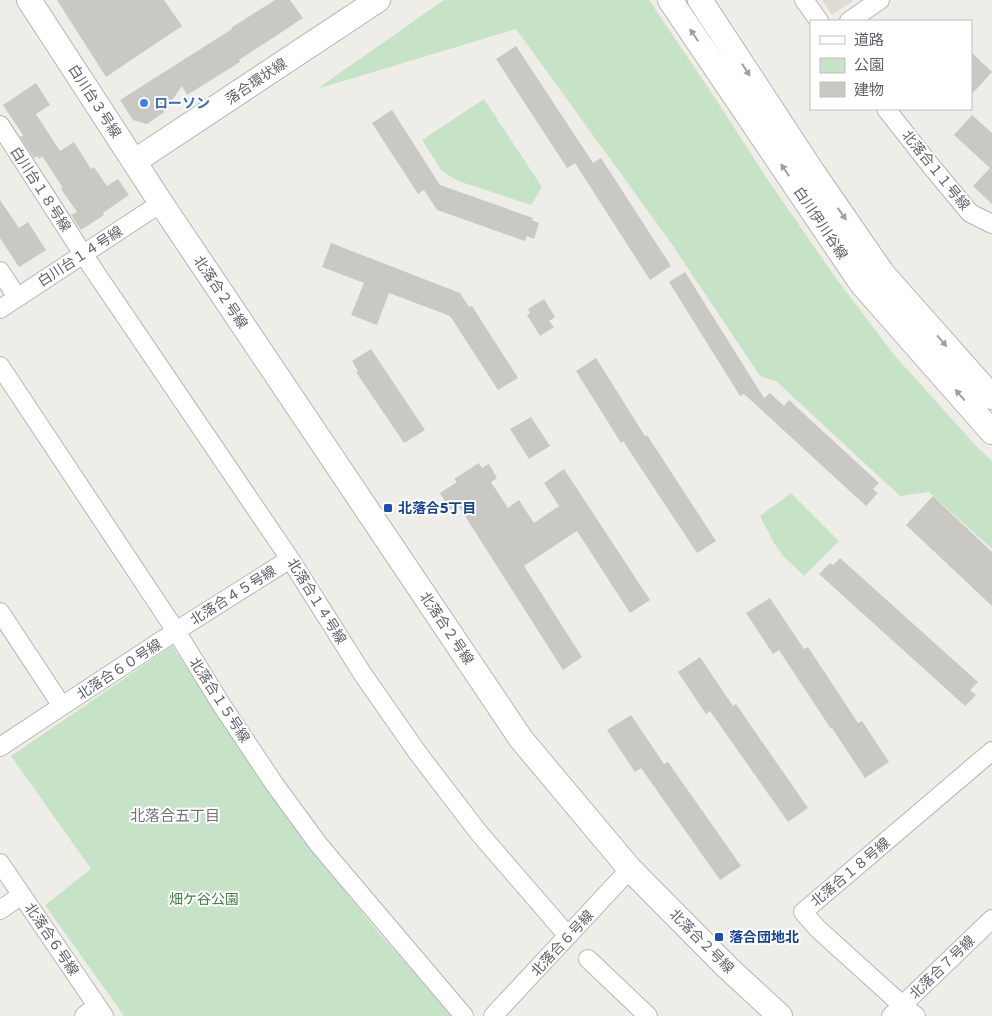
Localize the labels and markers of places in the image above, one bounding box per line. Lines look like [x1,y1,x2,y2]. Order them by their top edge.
place label: ローソン [154,94,210,112]
marker: ローソン [138,97,150,109]
place label: 北落合5丁目 [398,499,476,517]
marker: 北落合5丁目 [382,502,394,514]
place label: 落合団地北 [729,928,799,946]
marker: 落合団地北 [713,931,725,943]

